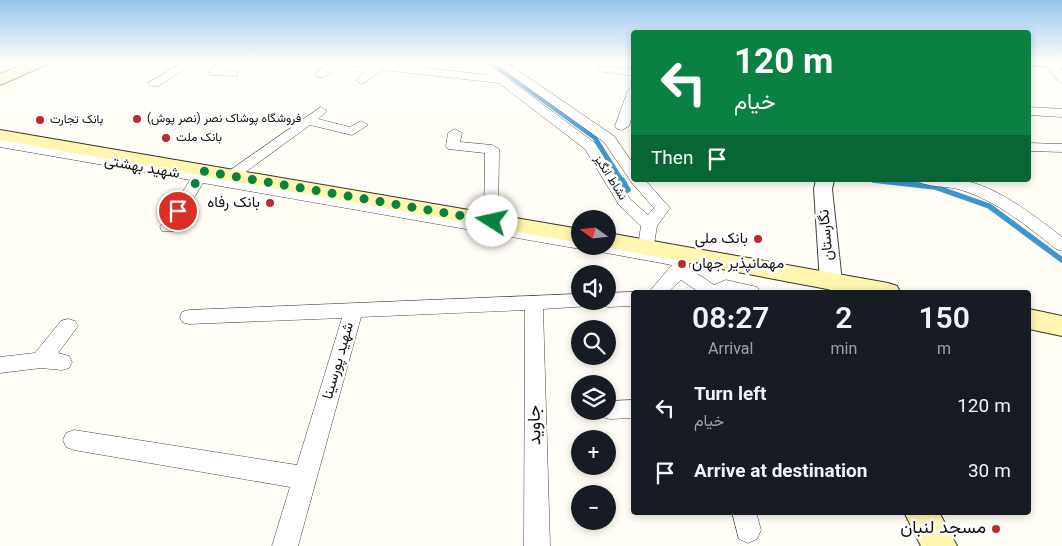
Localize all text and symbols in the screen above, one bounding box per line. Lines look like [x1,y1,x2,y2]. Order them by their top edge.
text: 120 m [734,37,833,92]
icon: left [651,50,716,115]
text: خیام [734,86,776,121]
place label: فروشگاه پوشاک نصر (نصر پوش) [147,110,301,128]
place label: بانک تجارت [50,111,103,129]
marker: فروشگاه پوشاک نصر (نصر پوش) [131,113,143,125]
marker: بانک تجارت [34,114,46,126]
place label: بانک ملت [176,129,222,147]
marker: بانک ملت [160,132,172,144]
text: Then [651,145,693,174]
icon: arrive [703,145,731,173]
street label: شهید بهشتی [102,150,182,186]
street label: نشاط انگیز [588,151,631,204]
pin [157,190,199,232]
place label: بانک رفاه [207,192,260,215]
position arrow [465,194,517,246]
icon: arrive [164,197,192,225]
marker: بانک رفاه [264,197,276,209]
street label: نگارستان [813,208,841,262]
north arrow [571,210,616,255]
map controls [571,210,616,530]
place label: بانک ملی [695,228,748,251]
marker: بانک ملی [752,233,764,245]
place label: مهمانپذیر جهان [692,253,784,276]
marker: مهمانپذیر جهان [676,258,688,270]
button: sound [571,265,616,310]
text: 08:27 [692,297,769,344]
text: 2 [835,297,853,344]
text: 150 [918,297,970,344]
street label: شهید پورسینا [317,320,361,402]
button: search [571,320,616,365]
text: Arrival [708,338,753,363]
text: min [831,338,857,363]
text: m [937,338,951,363]
button: layers [571,375,616,420]
text: Turn left [694,381,766,410]
text: 120 m [957,393,1011,422]
icon: left [651,394,679,422]
street label: جاوید [522,405,550,445]
text: خیام [694,410,724,435]
button: + [571,430,616,475]
text: Arrive at destination [694,458,867,487]
text: 30 m [968,458,1011,487]
icon: arrive [651,459,679,487]
button: − [571,485,616,530]
place label: مسجد لنبان [900,515,986,543]
marker: مسجد لنبان [990,523,1002,535]

